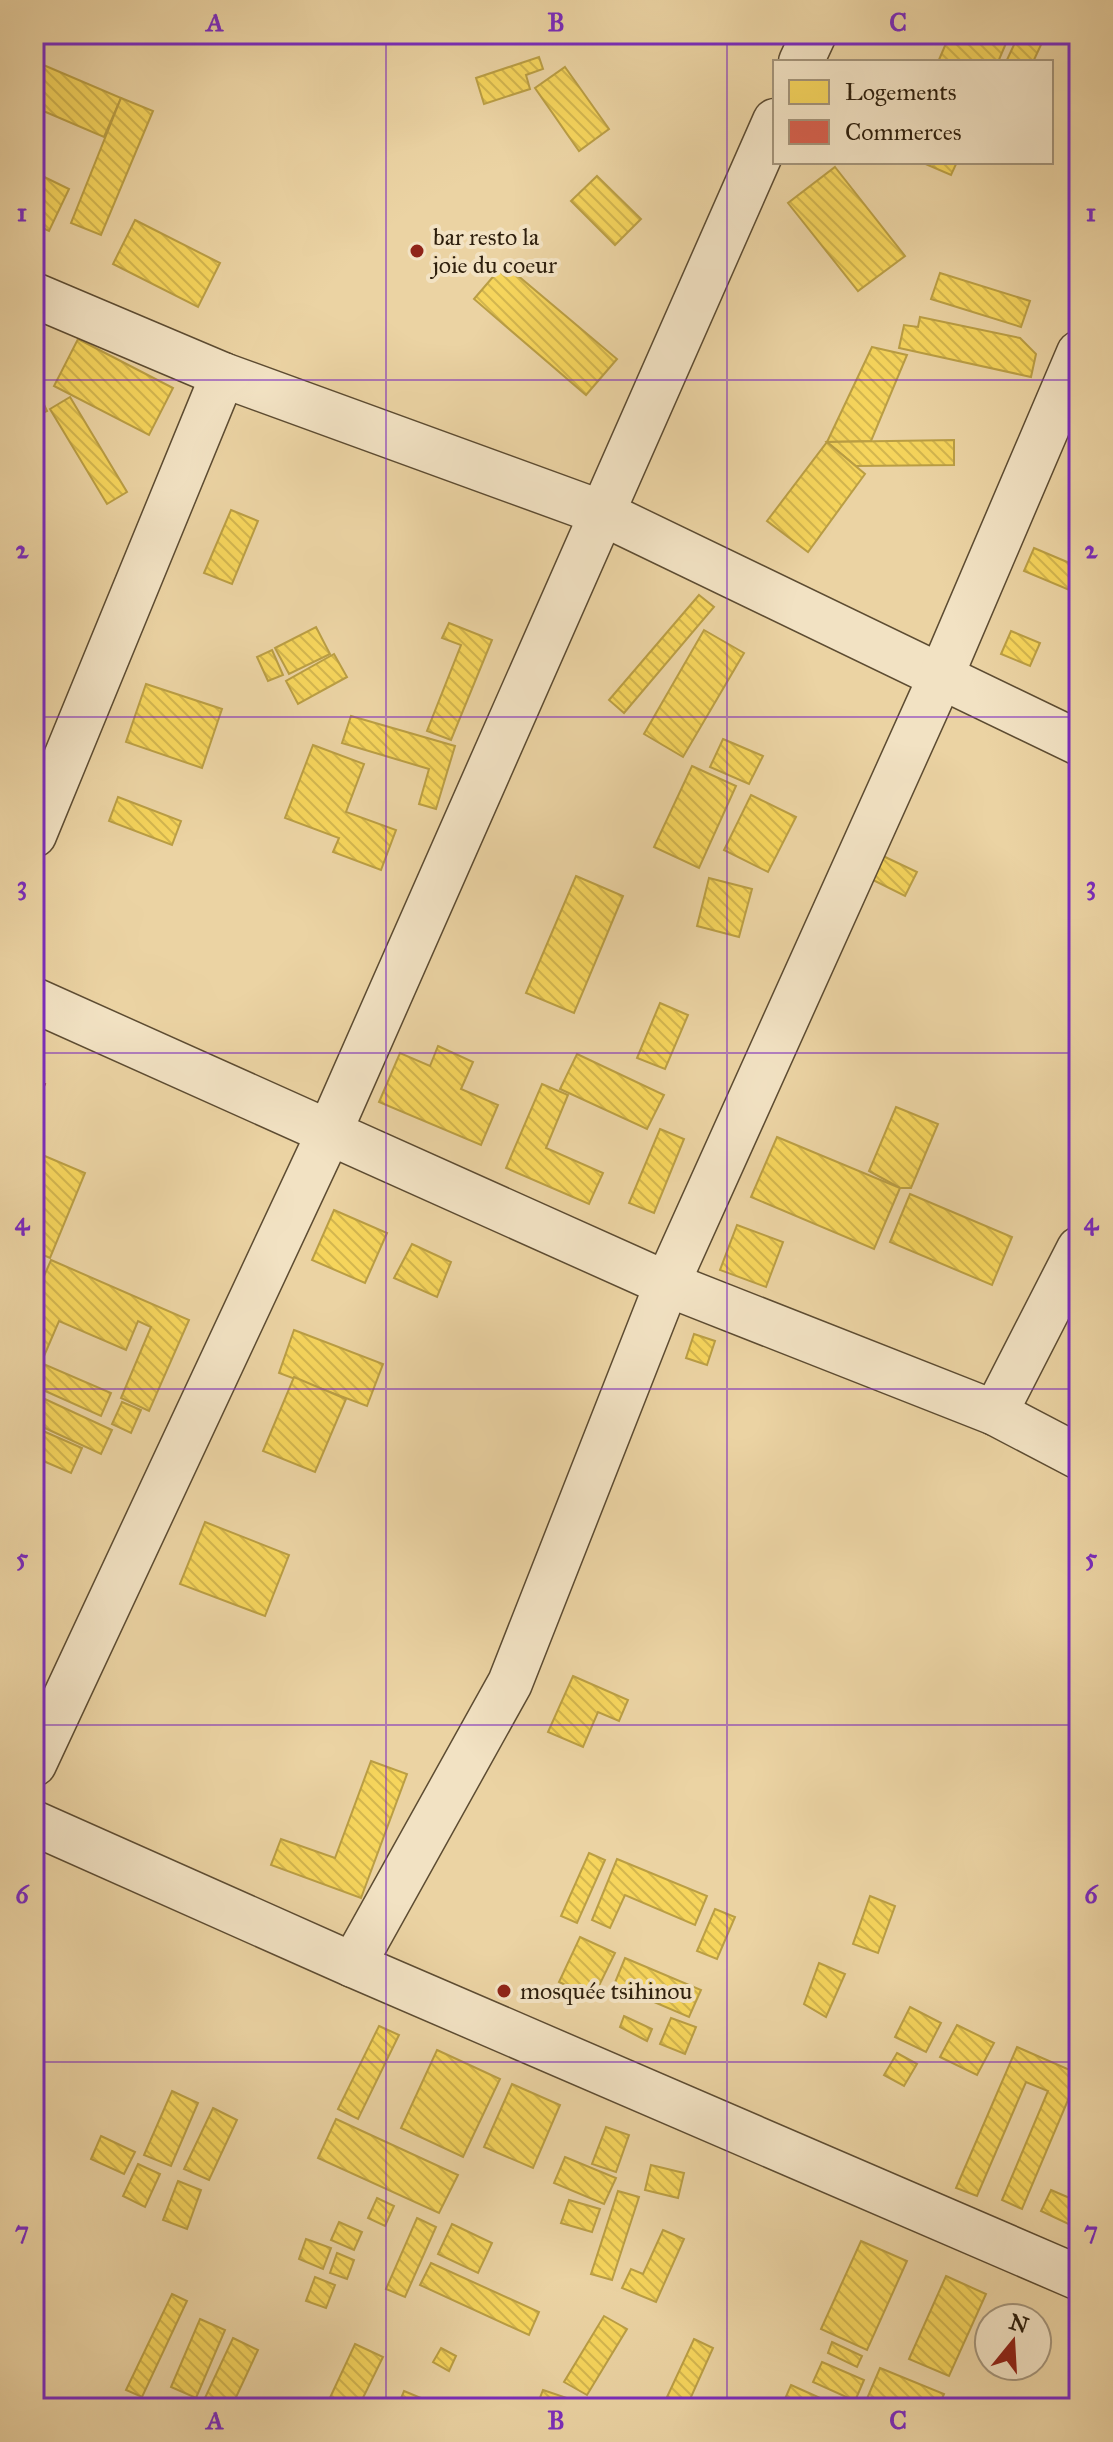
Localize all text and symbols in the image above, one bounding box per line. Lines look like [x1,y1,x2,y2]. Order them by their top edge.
text: A [204,6,224,38]
text: B [547,6,565,38]
text: C [889,6,907,38]
legend [773,60,1053,164]
text: Logements [845,77,956,107]
text: Commerces [845,117,962,147]
text: 1 [17,196,27,228]
text: 1 [1086,196,1096,228]
place label: bar resto la joie du coeur [429,222,557,280]
marker: bar resto la joie du coeur [408,242,426,260]
text: 2 [16,533,30,565]
text: 2 [1085,533,1099,565]
text: 3 [17,869,27,901]
text: 3 [1086,869,1096,901]
text: 4 [15,1205,31,1237]
text: 4 [1084,1205,1100,1237]
text: 5 [16,1541,29,1573]
text: 5 [1085,1541,1098,1573]
text: 6 [15,1878,30,1910]
text: 6 [1084,1878,1099,1910]
place label: mosquée tsihinou [520,1976,693,2006]
marker: mosquée tsihinou [495,1982,513,2000]
text: 7 [15,2214,29,2246]
text: 7 [1084,2214,1098,2246]
north arrow [973,2302,1053,2382]
text: N [1006,2308,1032,2339]
text: A [204,2404,224,2436]
text: B [547,2404,565,2436]
text: C [889,2404,907,2436]

